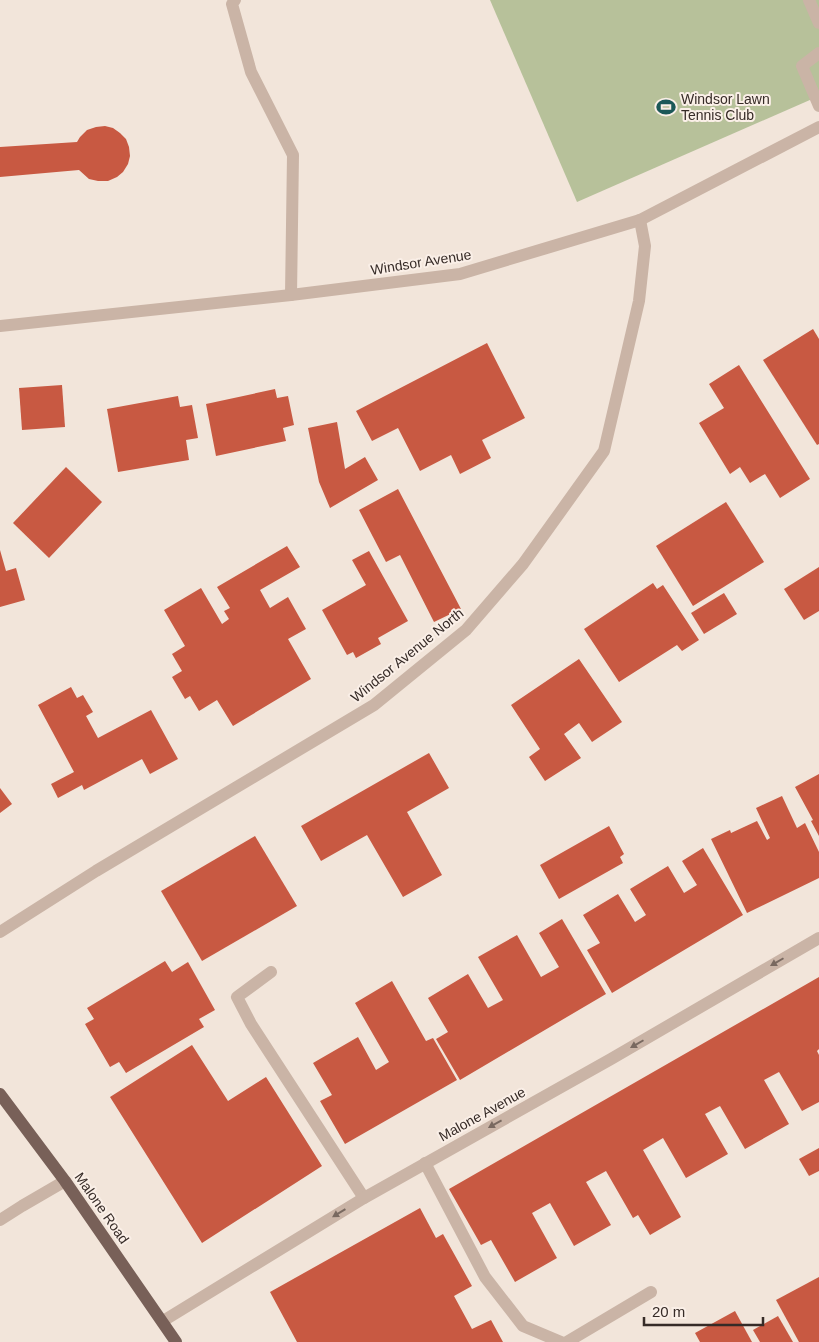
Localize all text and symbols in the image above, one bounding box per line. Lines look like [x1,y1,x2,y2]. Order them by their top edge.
place label: Windsor Lawn Tennis Club [681,91,770,123]
sports icon: Windsor Lawn Tennis Club [655,96,677,118]
street label: Windsor Avenue [370,246,473,278]
street label: Windsor Avenue North [348,605,466,705]
one-way arrow [770,958,783,967]
one-way arrow [630,1040,643,1049]
street label: Malone Avenue [436,1084,528,1144]
one-way arrow [488,1120,502,1128]
street label: Malone Road [72,1169,132,1247]
one-way arrow [332,1209,345,1218]
scale bar [644,1294,763,1326]
text: 20 m [652,1303,685,1320]

